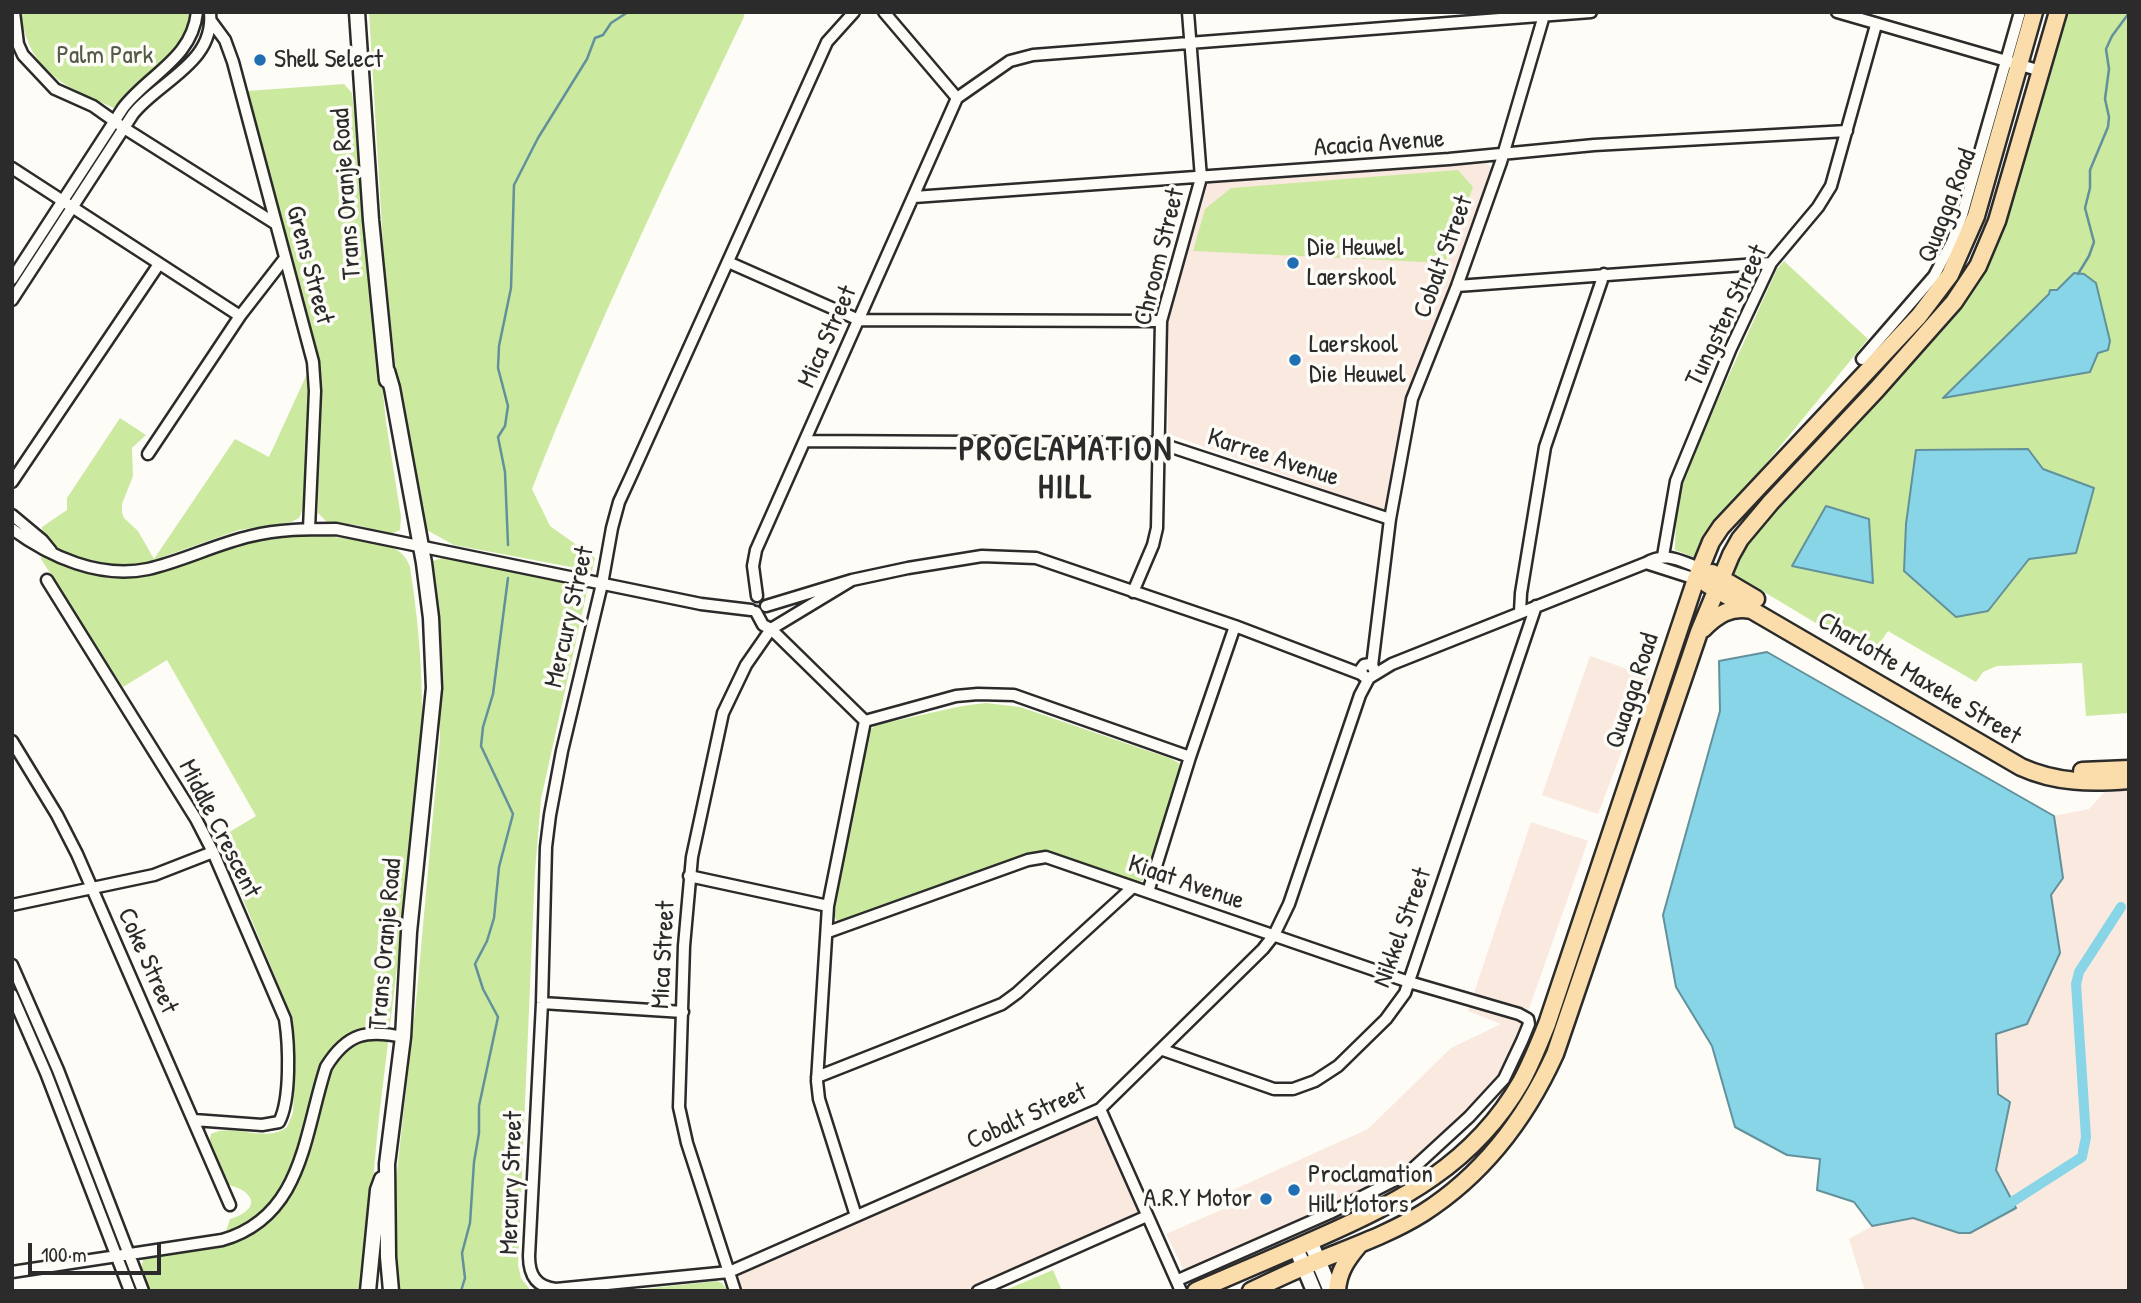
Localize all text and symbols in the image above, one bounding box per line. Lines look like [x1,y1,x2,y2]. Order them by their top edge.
park label: Palm Park [57,40,153,72]
place label: Shell Select [274,44,383,76]
marker: Shell Select [252,52,268,68]
street label: Trans Oranje Road [325,107,369,281]
street label: Acacia Avenue [1313,124,1445,164]
street label: Quagga Road [1912,145,1984,267]
street label: Chroom Street [1128,185,1192,329]
street label: Cobalt Street [1407,192,1481,322]
street label: Grens Street [278,202,340,328]
place label: Die Heuwel Laerskool [1307,232,1404,294]
street label: Tungsten Street [1679,240,1775,392]
marker: Die Heuwel Laerskool [1285,255,1301,271]
street label: Mica Street [792,281,864,393]
place label: Laerskool Die Heuwel [1309,329,1406,390]
marker: Laerskool Die Heuwel [1287,352,1303,368]
street label: Karree Avenue [1203,422,1343,494]
district label: PROCLAMATION HILL [960,431,1172,509]
street label: Mercury Street [539,543,601,691]
street label: Charlotte Maxeke Street [1811,606,2027,752]
street label: Quagga Road [1600,629,1666,753]
street label: Middle Crescent [171,755,267,903]
street label: Kiaat Avenue [1124,849,1248,917]
street label: Trans Oranje Road [363,857,409,1031]
street label: Nikkel Street [1367,864,1439,992]
street label: Mica Street [646,900,682,1010]
street label: Coke Street [110,903,184,1019]
street label: Cobalt Street [962,1077,1092,1157]
street label: Mercury Street [494,1111,530,1255]
place label: Proclamation Hill Motors [1308,1159,1433,1220]
marker: Proclamation Hill Motors [1286,1182,1302,1198]
place label: A.R.Y Motor [1144,1183,1252,1215]
marker: A.R.Y Motor [1258,1191,1274,1207]
scale bar [32,1230,164,1274]
text: 100 m [41,1240,87,1269]

